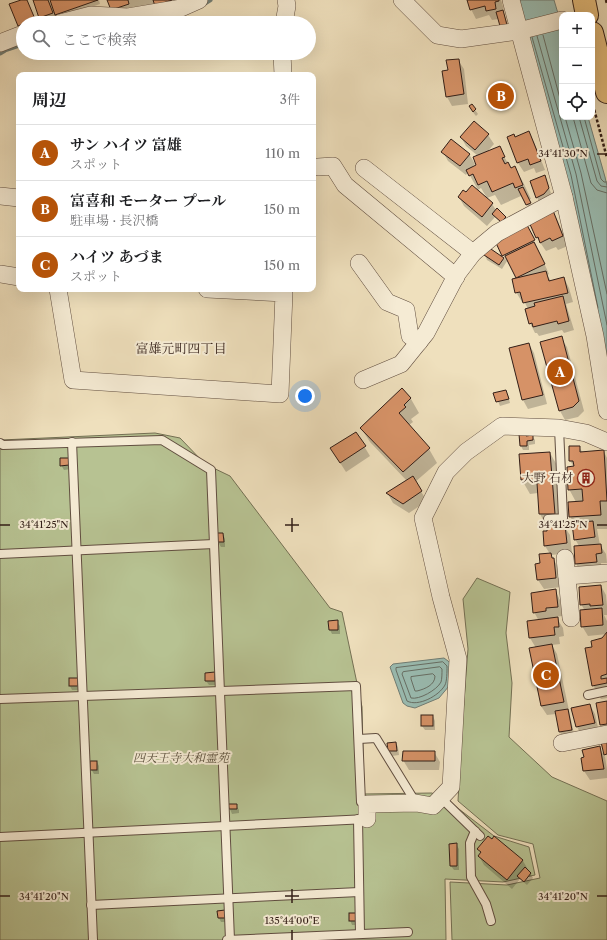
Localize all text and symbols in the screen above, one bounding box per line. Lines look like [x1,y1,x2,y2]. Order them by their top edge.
map controls [559,12,595,120]
button: + [559,12,595,48]
search box [16,16,316,60]
icon: search [30,27,52,49]
text: ここで検索 [62,30,137,49]
button: − [559,48,595,84]
pin: B [488,81,514,111]
button: locate [559,84,595,120]
text: 周辺 [32,90,66,110]
text: 3件 [280,91,300,107]
text: サン ハイツ 富雄 [70,135,182,154]
text: A [40,145,50,161]
text: 110 m [265,145,300,161]
text: 34°41'30"N [538,147,588,160]
text: スポット [70,156,122,172]
text: 富喜和 モーター プール [70,191,226,210]
text: B [40,201,50,217]
text: 150 m [264,201,300,217]
text: 駐車場 · 長沢橋 [70,212,159,228]
text: ハイツ あづま [70,247,164,266]
text: C [40,257,50,273]
text: 150 m [264,257,300,273]
text: スポット [70,268,122,284]
district label: 富雄元町四丁目 [135,340,227,356]
pin: A [547,357,573,387]
your location [295,386,315,406]
building icon: 大野 石材 [576,468,596,488]
place label: 大野 石材 [522,470,573,485]
text: 34°41'25"N [20,518,69,531]
text: 34°41'25"N [539,518,588,531]
pin: C [533,660,559,690]
park label: 四天王寺大和霊苑 [133,750,231,765]
text: 34°41'20"N [19,890,69,903]
text: 34°41'20"N [538,890,588,903]
text: 135°44'00"E [265,914,319,927]

